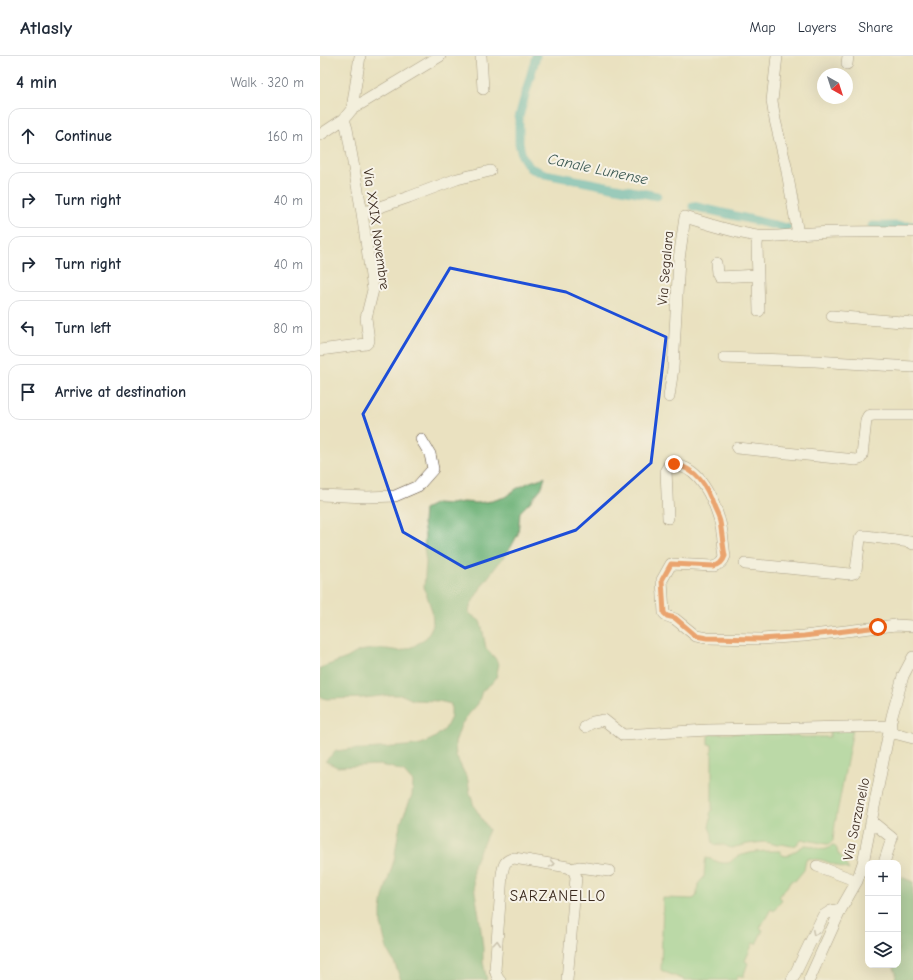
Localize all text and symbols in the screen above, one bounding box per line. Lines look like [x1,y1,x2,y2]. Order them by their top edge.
text: Atlasly [20,17,72,39]
text: Map [749,19,776,36]
text: Layers [798,19,836,36]
text: Share [858,19,893,36]
north arrow [817,68,853,104]
text: 4 min [16,73,57,92]
text: Walk · 320 m [230,75,304,90]
icon: ahead [17,125,39,147]
text: Continue [55,127,112,145]
text: 160 m [268,129,303,144]
water label: Canale Lunense [546,150,650,188]
street label: Via XXIX Novembre [360,168,393,291]
icon: right [17,189,39,211]
text: Turn right [55,191,121,209]
text: 40 m [274,193,303,208]
street label: Via Segalara [654,230,677,306]
icon: right [17,253,39,275]
text: Turn right [55,255,121,273]
text: 40 m [274,257,303,272]
icon: left [17,317,39,339]
text: Turn left [55,319,111,337]
text: 80 m [273,321,303,336]
icon: arrive [17,381,39,403]
text: Arrive at destination [55,383,186,401]
route end [665,455,683,473]
route start [869,618,887,636]
street label: Via Sarzanello [839,776,874,862]
one-way arrow [549,859,555,868]
map controls [865,860,901,968]
button: + [865,860,901,896]
district label: SARZANELLO [510,887,606,905]
button: − [865,896,901,932]
one-way arrow [812,929,820,937]
button: layers [865,932,901,968]
one-way arrow [493,940,502,946]

